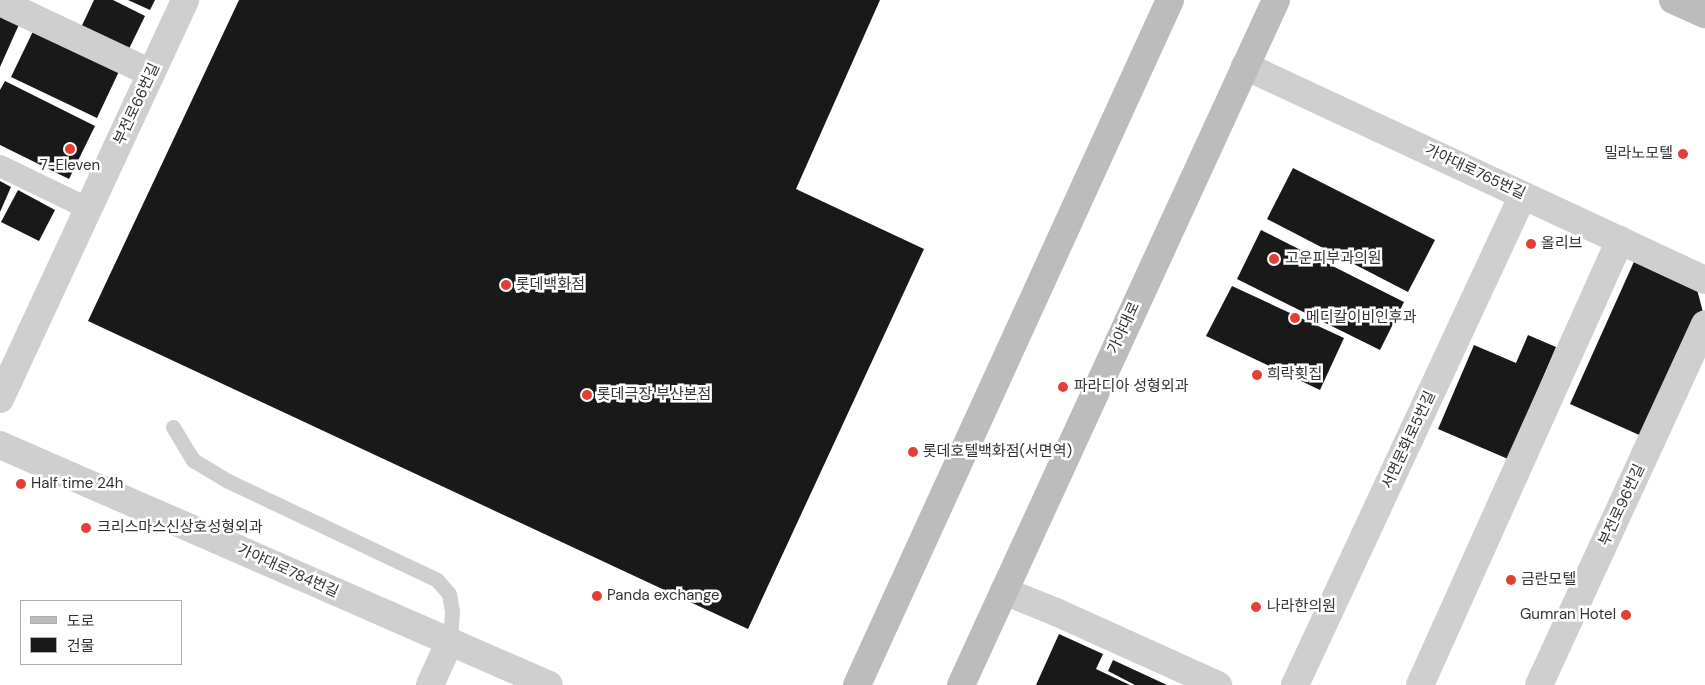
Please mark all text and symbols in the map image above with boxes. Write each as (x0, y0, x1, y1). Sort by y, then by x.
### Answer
street label: 부전로66번길 (110, 60, 164, 148)
street label: 가야대로765번길 (1422, 141, 1528, 203)
marker: 7-Eleven (64, 143, 76, 155)
place label: 밀라노모텔 (1604, 145, 1673, 163)
marker: 밀라노모텔 (1677, 148, 1689, 160)
place label: 7-Eleven (40, 157, 100, 175)
place label: 올리브 (1541, 235, 1582, 253)
marker: 올리브 (1525, 238, 1537, 250)
place label: 고운피부과의원 (1285, 250, 1382, 268)
marker: 고운피부과의원 (1267, 252, 1281, 266)
place label: 롯데백화점 (516, 276, 585, 294)
marker: 롯데백화점 (500, 279, 512, 291)
street label: 가야대로 (1104, 299, 1144, 357)
place label: 메디칼이비인후과 (1306, 309, 1416, 327)
marker: 메디칼이비인후과 (1288, 311, 1302, 325)
place label: 희락횟집 (1267, 366, 1322, 384)
marker: 희락횟집 (1251, 369, 1263, 381)
place label: 파라디아 성형외과 (1074, 378, 1188, 396)
marker: 파라디아 성형외과 (1056, 380, 1070, 394)
place label: 롯데극장 부산본점 (597, 386, 711, 404)
street label: 서면문화로5번길 (1378, 388, 1440, 492)
marker: 롯데극장 부산본점 (581, 389, 593, 401)
place label: 롯데호텔백화점(서면역) (923, 443, 1072, 461)
marker: 롯데호텔백화점(서면역) (907, 446, 919, 458)
street label: 부전로96번길 (1595, 461, 1649, 549)
place label: Half time 24h (31, 475, 123, 493)
marker: Half time 24h (15, 478, 27, 490)
place label: 크리스마스신상호성형외과 (97, 519, 263, 537)
marker: 크리스마스신상호성형외과 (79, 521, 93, 535)
street label: 가야대로784번길 (235, 541, 341, 601)
place label: 금란모텔 (1521, 571, 1576, 589)
marker: 금란모텔 (1505, 574, 1517, 586)
place label: Panda exchange (607, 587, 720, 605)
marker: Panda exchange (591, 590, 603, 602)
place label: 나라한의원 (1267, 598, 1336, 616)
legend (20, 600, 182, 665)
marker: 나라한의원 (1249, 600, 1263, 614)
place label: Gumran Hotel (1520, 606, 1616, 624)
marker: Gumran Hotel (1620, 609, 1632, 621)
text: 도로 (67, 611, 95, 631)
text: 건물 (67, 636, 95, 656)

